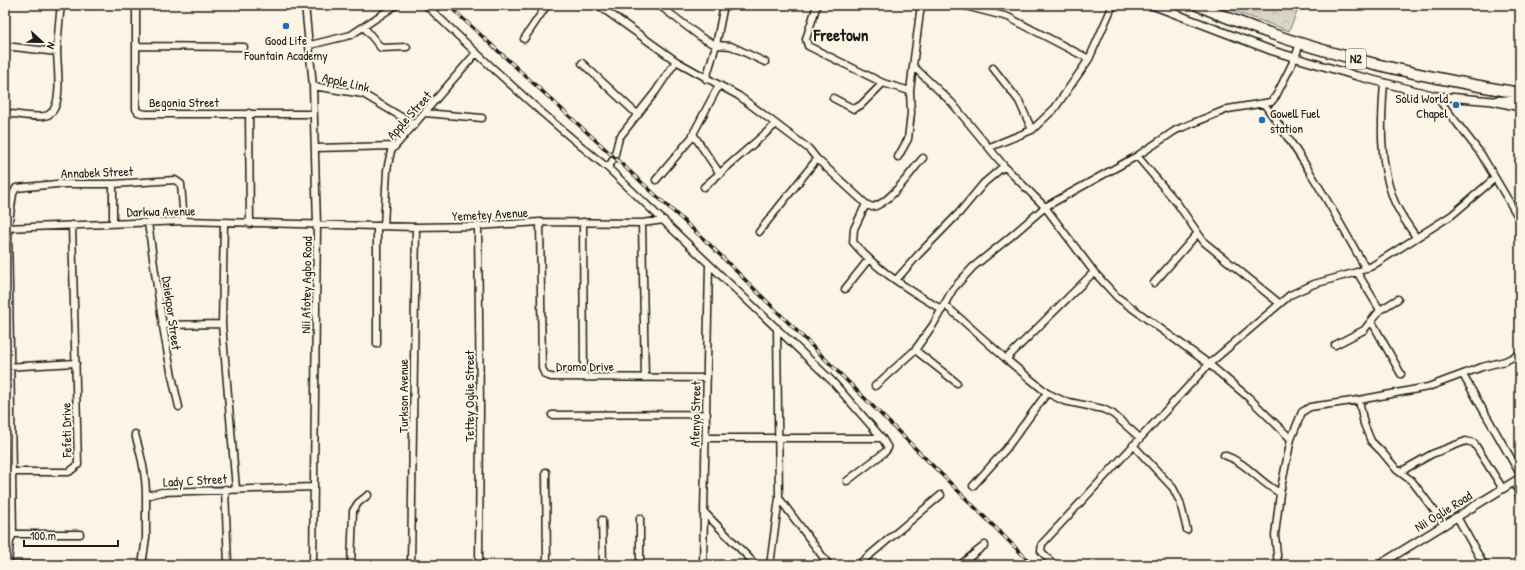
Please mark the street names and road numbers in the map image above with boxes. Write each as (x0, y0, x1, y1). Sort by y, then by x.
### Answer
road number: N2 (1346, 49, 1366, 69)
street label: Apple Link (321, 68, 372, 96)
street label: Apple Street (382, 87, 436, 143)
street label: Begonia Street (149, 93, 219, 111)
street label: Annabek Street (61, 162, 134, 182)
street label: Darkwa Avenue (126, 201, 196, 221)
street label: Yemetey Avenue (452, 203, 528, 225)
street label: Nii Afotey Agbo Road (296, 236, 316, 334)
street label: Dziekpor Street (158, 275, 186, 352)
street label: Tettey Oglie Street (460, 350, 478, 442)
street label: Dromo Drive (556, 357, 614, 375)
street label: Turkson Avenue (394, 359, 412, 433)
street label: Afenyo Street (685, 380, 705, 447)
street label: Fefeti Drive (57, 402, 75, 459)
street label: Lady C Street (163, 469, 228, 491)
street label: Nii Oglie Road (1411, 486, 1475, 536)

